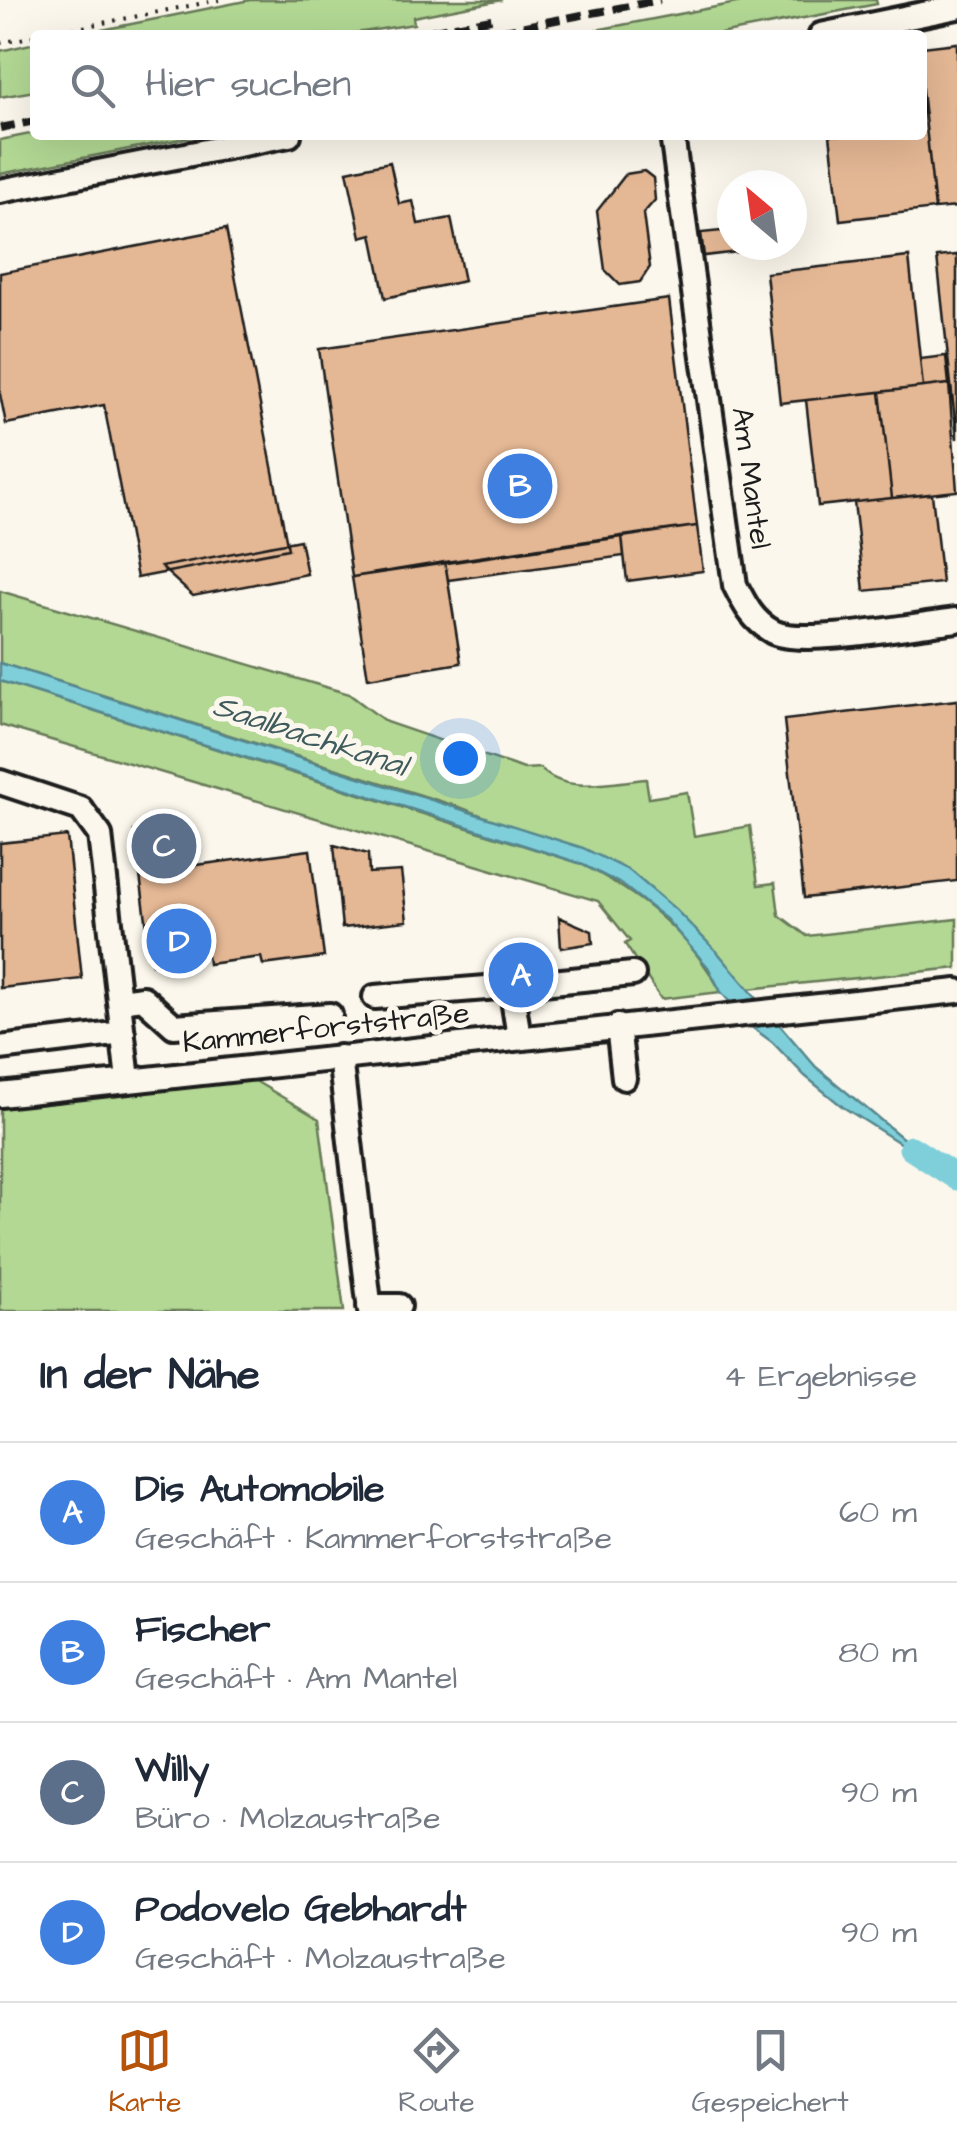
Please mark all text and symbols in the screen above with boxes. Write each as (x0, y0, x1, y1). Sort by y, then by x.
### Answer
search box (30, 30, 927, 140)
icon: search (65, 58, 120, 113)
text: Hier suchen (145, 59, 351, 111)
north arrow (717, 170, 807, 260)
street label: Am Mantel (720, 404, 782, 552)
pin: B (488, 448, 552, 524)
water label: Saalbachkanal (207, 683, 417, 790)
your location (435, 733, 486, 784)
pin: C (132, 808, 196, 884)
pin: D (146, 904, 212, 978)
pin: A (488, 938, 554, 1012)
street label: Kammerforststraße (181, 992, 471, 1064)
text: In der Nähe (40, 1347, 260, 1405)
text: 4 Ergebnisse (724, 1354, 917, 1399)
text: Dis Automobile (135, 1464, 385, 1516)
text: A (62, 1490, 83, 1535)
text: 60 m (839, 1490, 917, 1535)
text: Geschäft · Kammerforststraße (135, 1516, 612, 1561)
text: Fischer (135, 1604, 271, 1656)
text: B (61, 1630, 84, 1675)
text: 80 m (838, 1630, 917, 1675)
text: Geschäft · Am Mantel (135, 1656, 457, 1701)
text: Willy (135, 1744, 209, 1796)
text: C (61, 1770, 84, 1815)
text: 90 m (841, 1770, 917, 1815)
text: Büro · Molzaustraße (135, 1796, 441, 1841)
text: Podovelo Gebhardt (135, 1884, 466, 1936)
text: D (62, 1910, 83, 1955)
text: 90 m (841, 1910, 917, 1955)
text: Geschäft · Molzaustraße (135, 1936, 506, 1981)
tab: Karte (108, 2023, 182, 2122)
tab: Route (398, 2023, 475, 2122)
tab: Gespeichert (692, 2023, 849, 2122)

